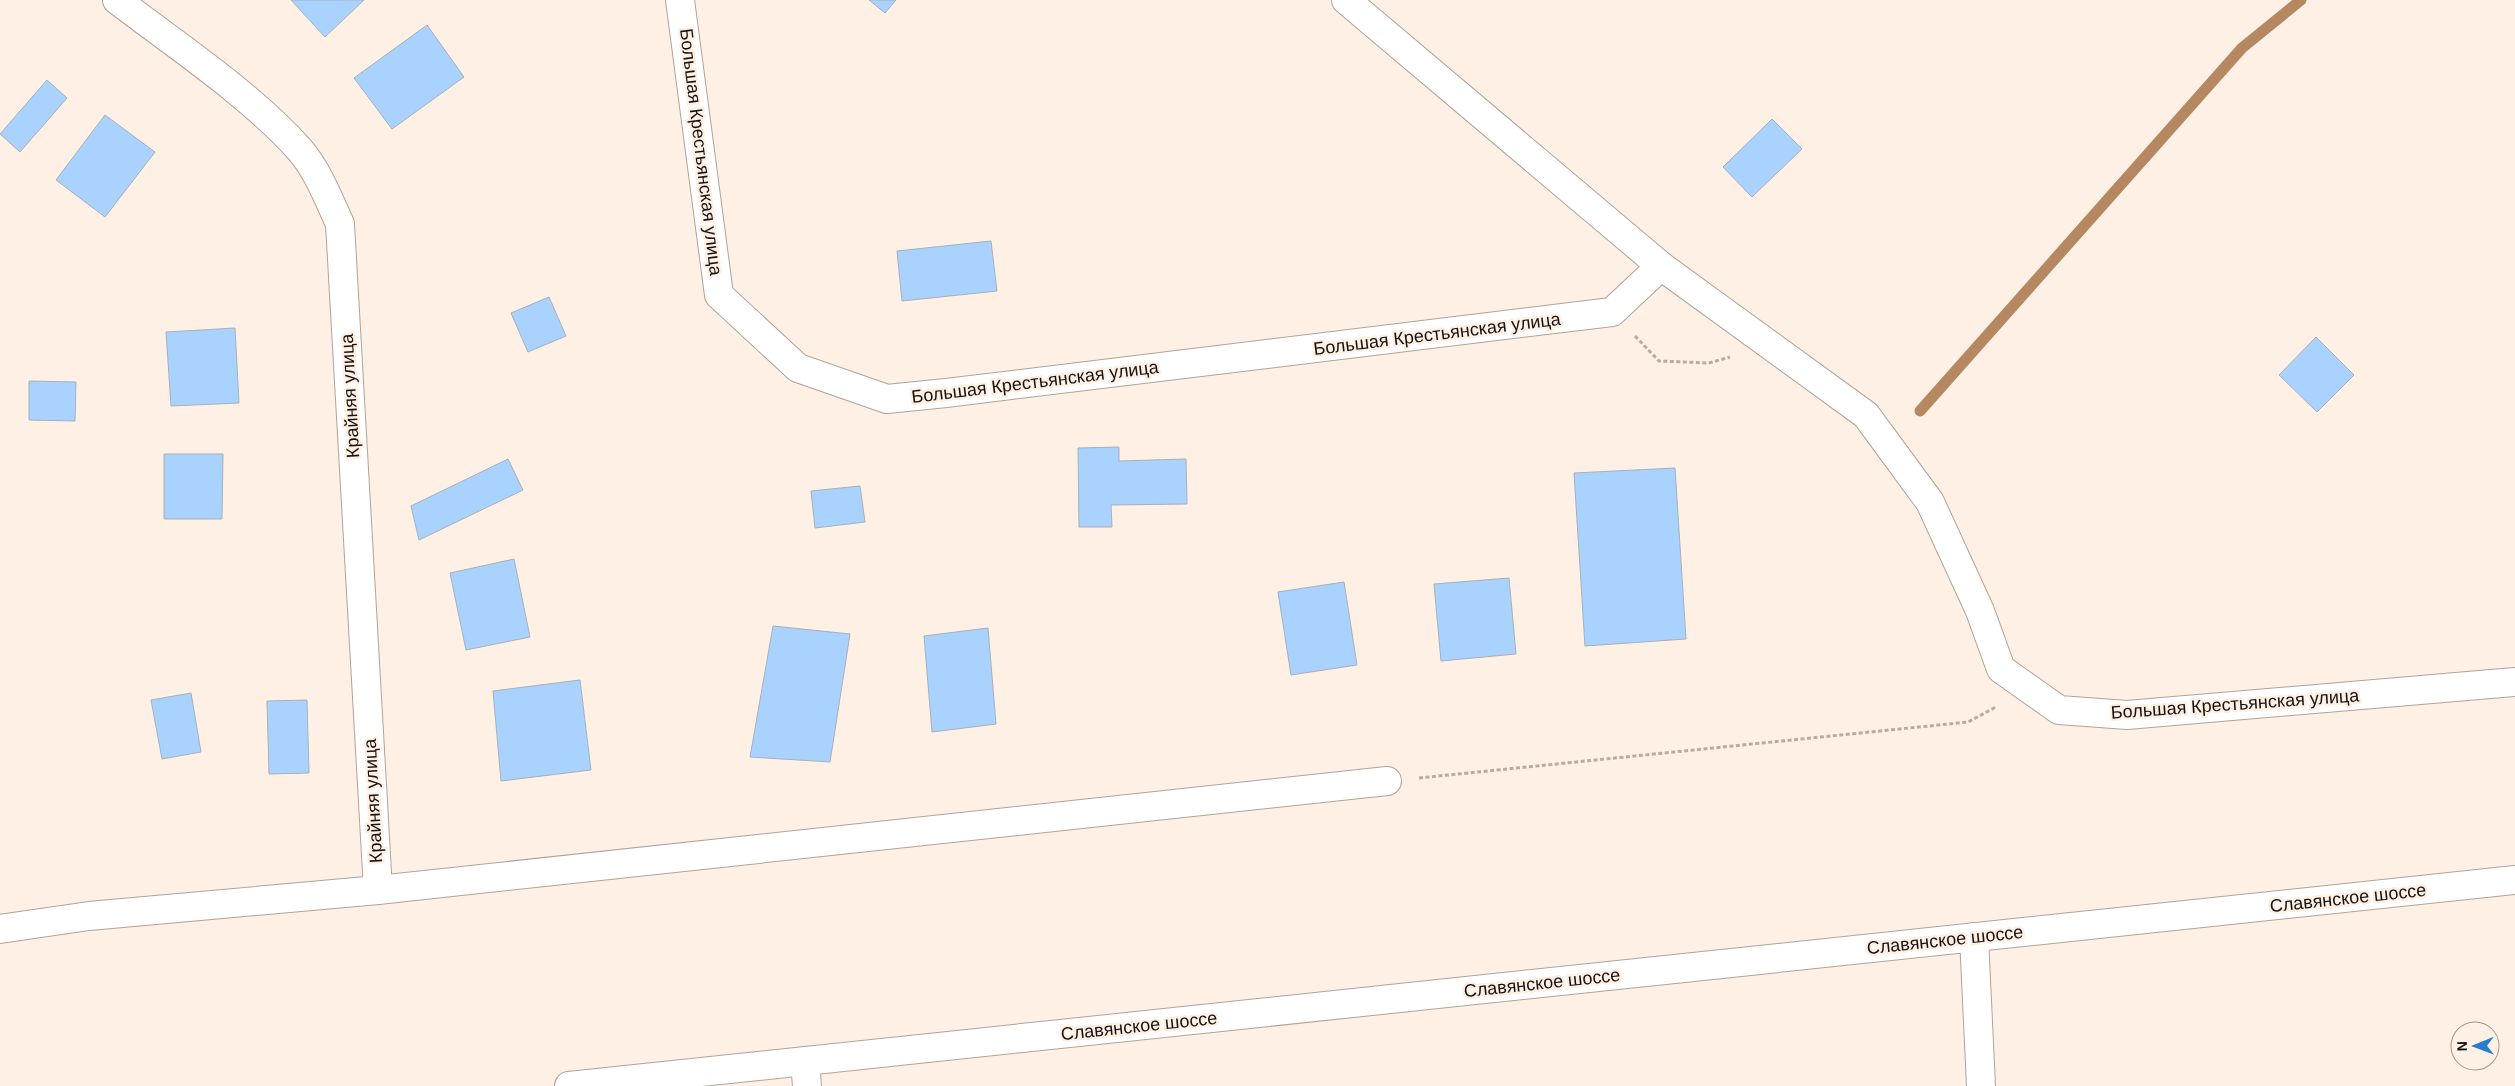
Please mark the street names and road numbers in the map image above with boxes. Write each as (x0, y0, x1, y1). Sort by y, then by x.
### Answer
street label: Большая Крестьянская улица (676, 27, 726, 278)
street label: Большая Крестьянская улица (1312, 309, 1563, 359)
street label: Крайняя улица (337, 332, 363, 459)
street label: Большая Крестьянская улица (910, 357, 1161, 407)
street label: Большая Крестьянская улица (2110, 685, 2361, 723)
street label: Крайняя улица (360, 737, 386, 864)
street label: Славянское шоссе (2269, 880, 2427, 916)
street label: Славянское шоссе (1866, 922, 2024, 958)
street label: Славянское шоссе (1463, 965, 1621, 1001)
street label: Славянское шоссе (1060, 1008, 1218, 1044)

